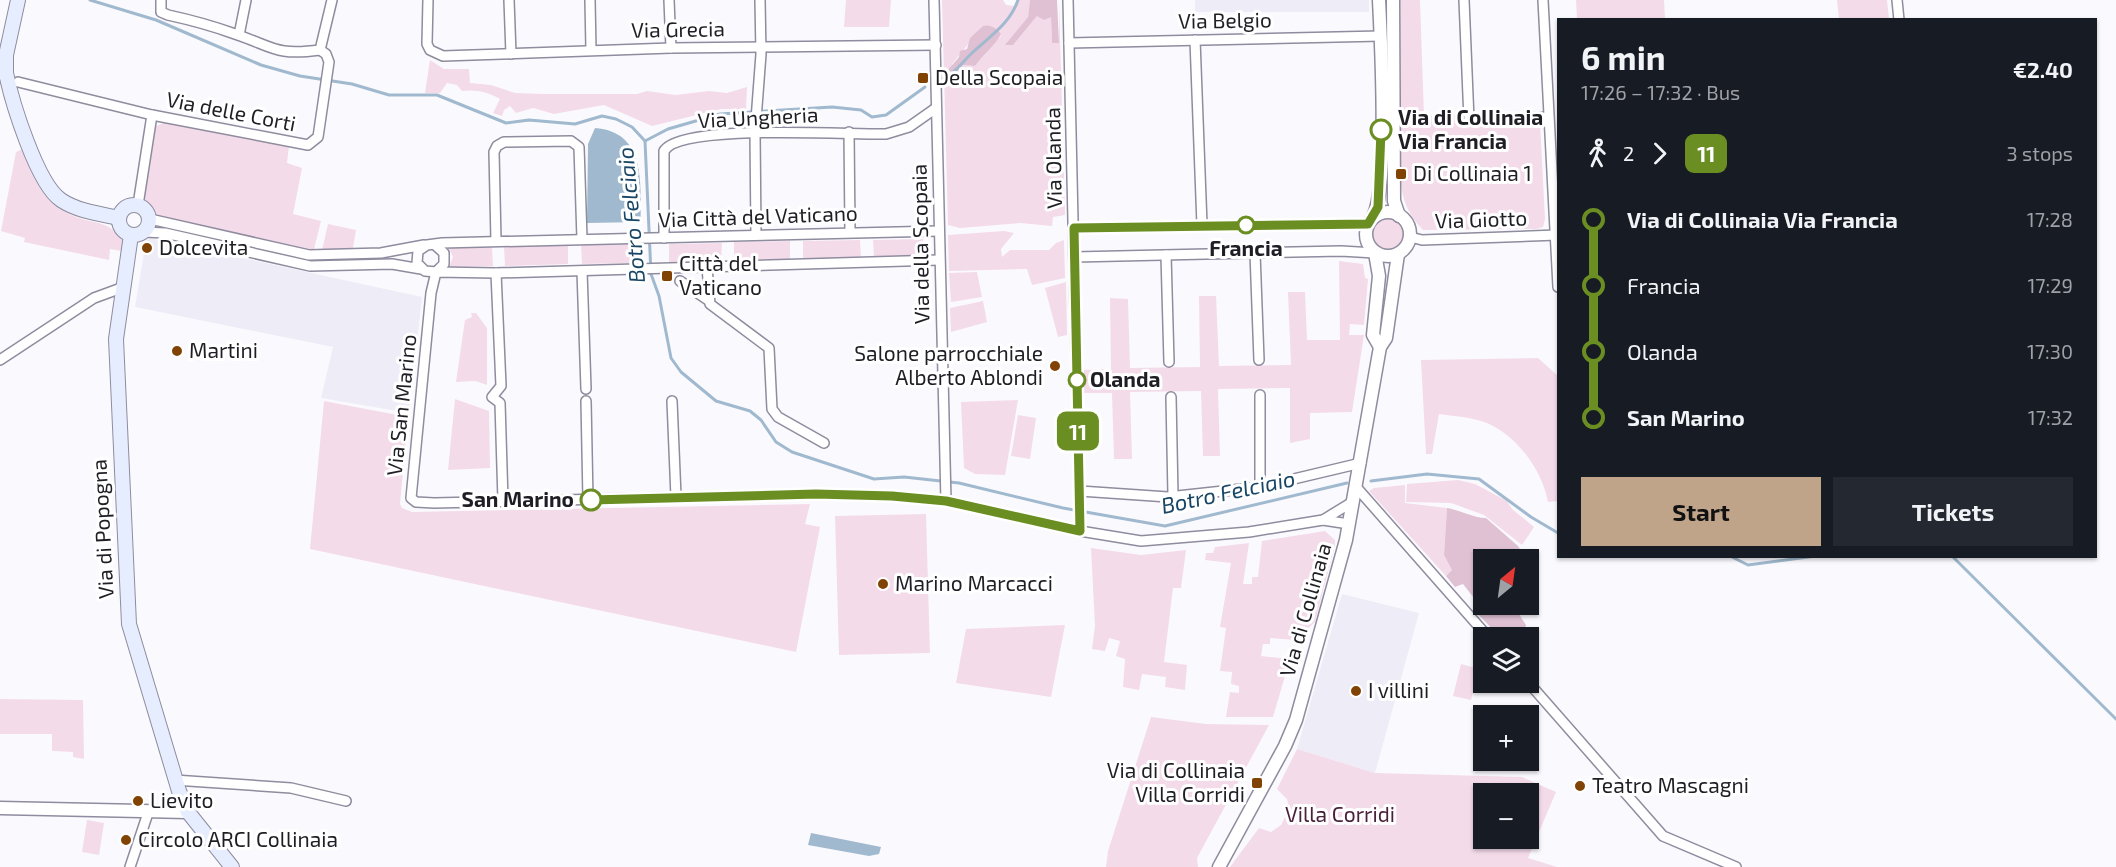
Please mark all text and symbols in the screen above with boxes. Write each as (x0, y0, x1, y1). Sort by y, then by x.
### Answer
street label: Via Belgio (1178, 6, 1272, 33)
street label: Via Grecia (631, 15, 725, 42)
text: 6 min (1581, 37, 1666, 77)
text: €2.40 (2013, 56, 2073, 82)
place label: Della Scopaia (935, 64, 1063, 89)
marker: Della Scopaia (916, 71, 930, 85)
text: 17:26 – 17:32 · Bus (1581, 80, 1740, 104)
street label: Via delle Corti (164, 86, 298, 135)
street label: Via Ungheria (697, 101, 819, 132)
place label: Via di Collinaia Via Francia (1398, 104, 1543, 153)
street label: Via Olanda (1039, 107, 1066, 209)
marker: Via di Collinaia Via Francia (1370, 119, 1392, 141)
icon: walk (1581, 137, 1614, 170)
icon: forward (1643, 137, 1676, 170)
text: 2 (1623, 141, 1634, 165)
text: 11 (1697, 141, 1715, 166)
text: 3 stops (2007, 141, 2073, 165)
water label: Botro Felciaio (611, 146, 649, 284)
place label: Di Collinaia 1 (1413, 160, 1532, 185)
street label: Via della Scopaia (906, 164, 933, 324)
marker: Di Collinaia 1 (1394, 167, 1408, 181)
street label: Via Città del Vaticano (658, 200, 858, 231)
street label: Via Giotto (1434, 204, 1528, 233)
text: Via di Collinaia Via Francia (1627, 206, 1898, 232)
text: 17:28 (2027, 207, 2073, 231)
marker: Francia (1237, 216, 1255, 234)
place label: Dolcevita (159, 234, 248, 259)
place label: Francia (1209, 235, 1283, 260)
marker: Dolcevita (140, 241, 154, 255)
place label: Città del Vaticano (679, 250, 762, 299)
marker: Città del Vaticano (660, 269, 674, 283)
text: Francia (1627, 272, 1700, 298)
text: 17:29 (2027, 273, 2073, 297)
street label: Via San Marino (381, 333, 420, 477)
place label: Martini (189, 337, 258, 362)
text: Olanda (1627, 338, 1698, 364)
text: 17:30 (2027, 339, 2073, 363)
place label: Salone parrocchiale Alberto Ablondi (854, 340, 1043, 389)
marker: Martini (170, 344, 184, 358)
marker: Salone parrocchiale Alberto Ablondi (1048, 359, 1062, 373)
place label: Olanda (1090, 366, 1160, 391)
marker: Olanda (1068, 371, 1086, 389)
text: San Marino (1627, 404, 1745, 430)
text: 17:32 (2028, 405, 2073, 429)
line badge: 11 (1051, 412, 1105, 450)
text: 11 (1069, 419, 1087, 444)
street label: Via di Popogna (85, 459, 118, 600)
water label: Botro Felciaio (1158, 464, 1297, 518)
button: Start (1581, 477, 1821, 546)
button: Tickets (1833, 477, 2073, 546)
place label: San Marino (462, 486, 574, 511)
marker: San Marino (580, 489, 602, 511)
street label: Via di Collinaia (1273, 540, 1336, 679)
north arrow (1473, 549, 1539, 615)
map controls (1473, 549, 1539, 849)
place label: Marino Marcacci (895, 570, 1053, 595)
marker: Marino Marcacci (876, 577, 890, 591)
button: layers (1473, 627, 1539, 693)
place label: I villini (1368, 677, 1429, 702)
marker: I villini (1349, 684, 1363, 698)
button: + (1473, 705, 1539, 771)
place label: Via di Collinaia Villa Corridi (1107, 757, 1245, 806)
place label: Teatro Mascagni (1592, 772, 1749, 797)
marker: Via di Collinaia Villa Corridi (1250, 776, 1264, 790)
marker: Teatro Mascagni (1573, 779, 1587, 793)
button: − (1473, 783, 1539, 849)
place label: Lievito (150, 787, 213, 812)
marker: Lievito (131, 794, 145, 808)
park label: Villa Corridi (1285, 801, 1395, 826)
place label: Circolo ARCI Collinaia (138, 826, 338, 851)
marker: Circolo ARCI Collinaia (119, 833, 133, 847)

